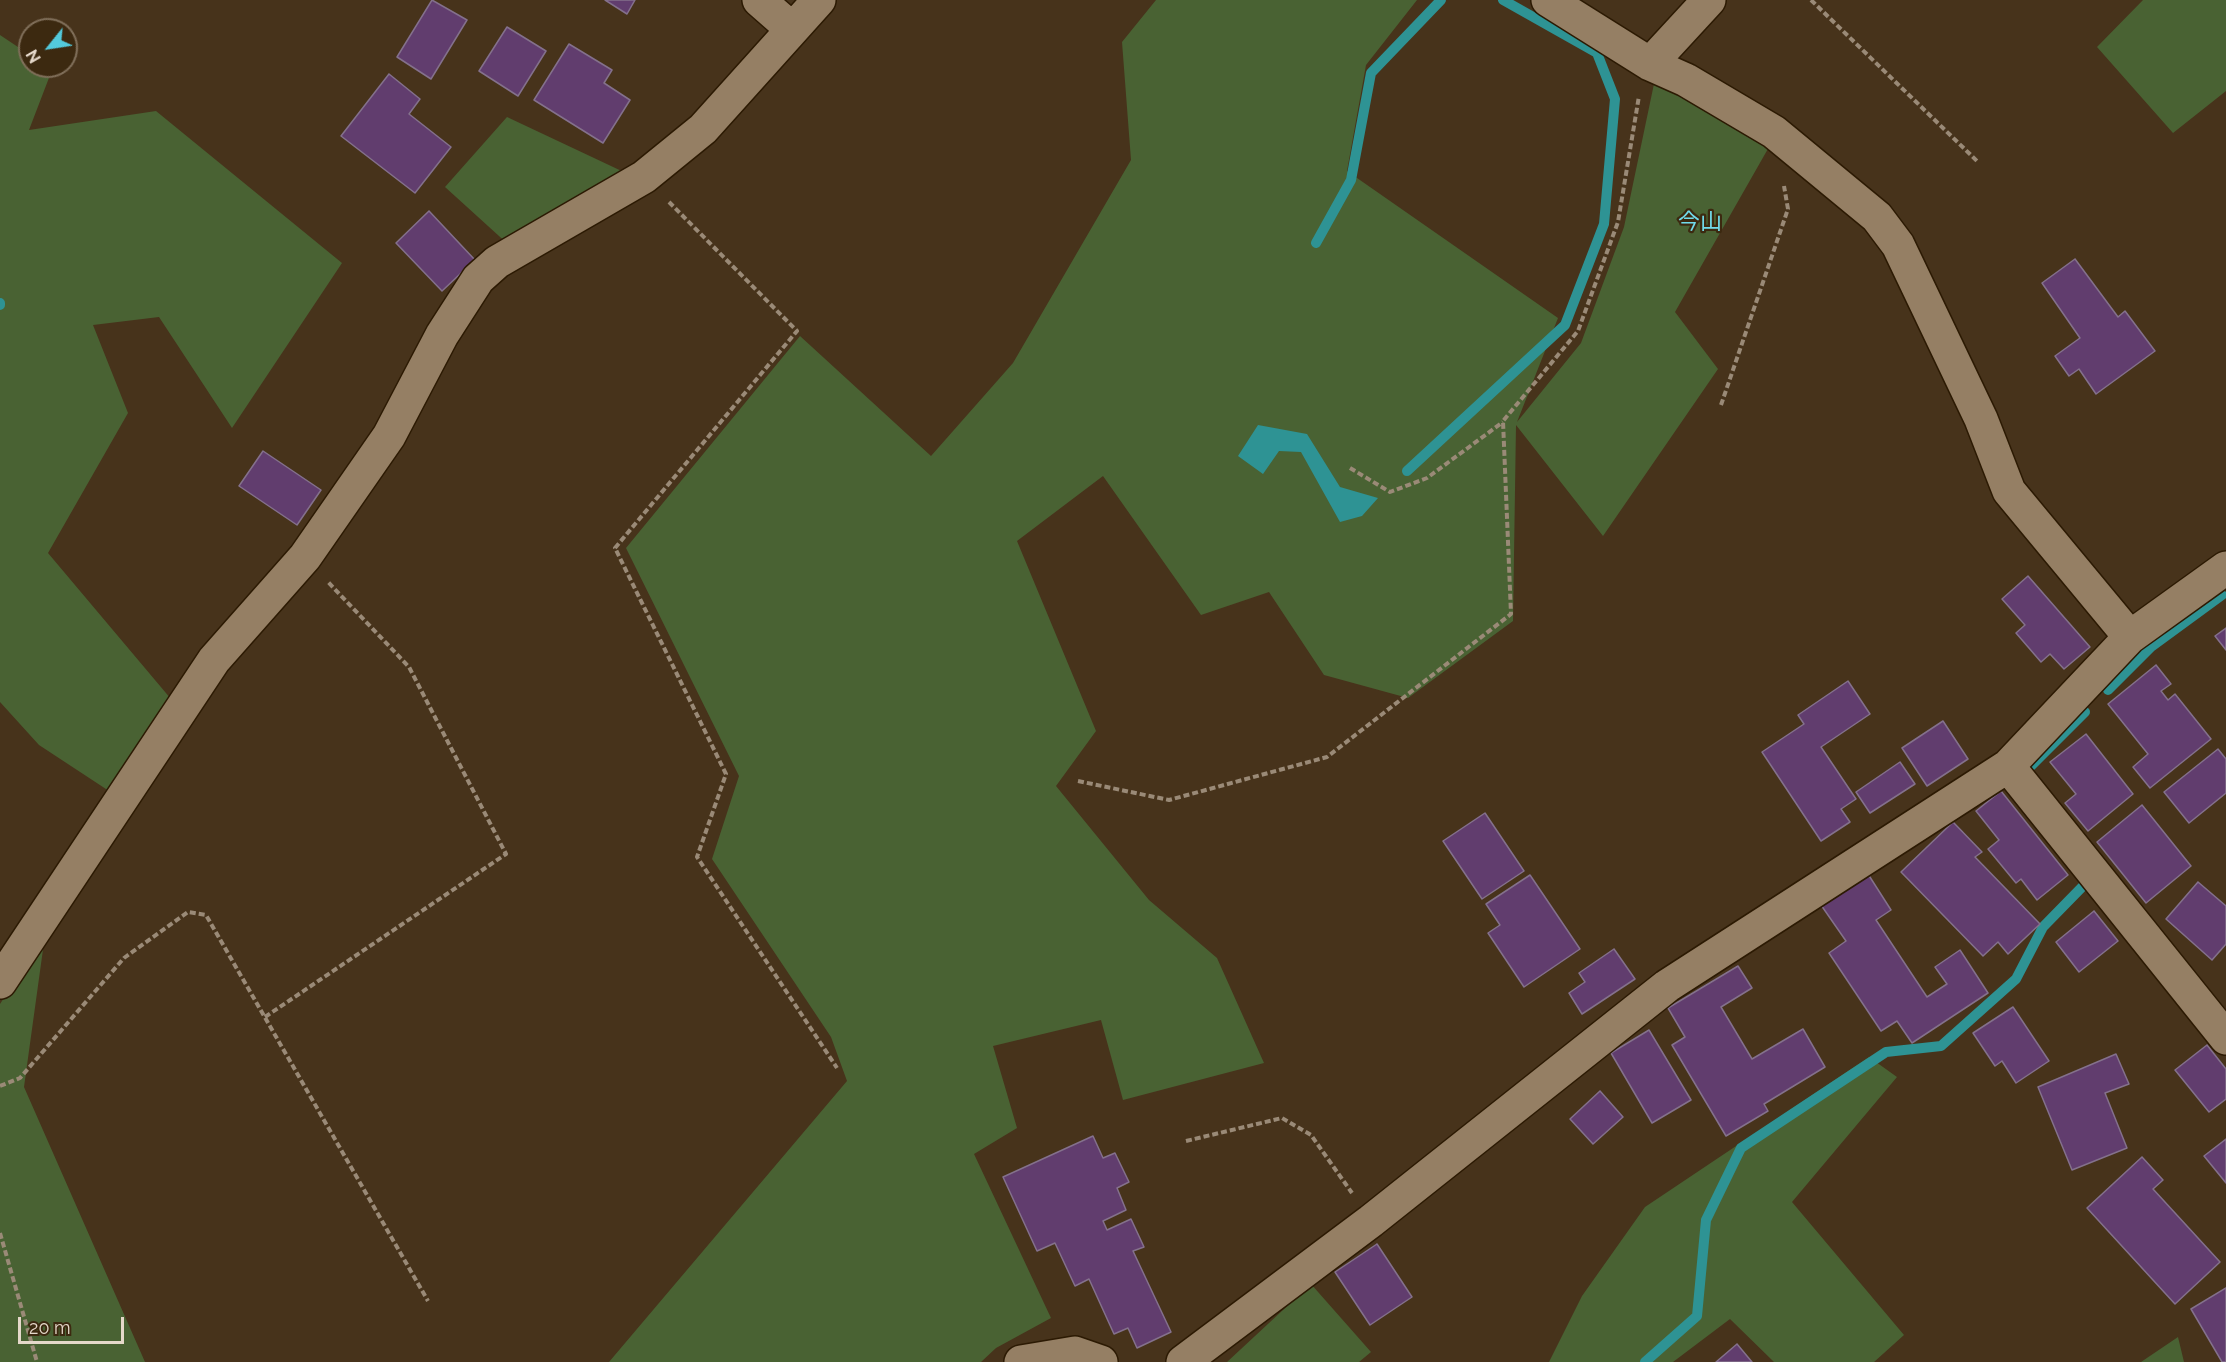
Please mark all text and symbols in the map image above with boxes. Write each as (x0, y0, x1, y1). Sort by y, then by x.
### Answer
north arrow (18, 18, 78, 78)
text: N (22, 46, 45, 66)
district label: 今山 (1678, 209, 1722, 235)
scale bar (21, 1305, 128, 1343)
text: 20 m (29, 1317, 71, 1338)

